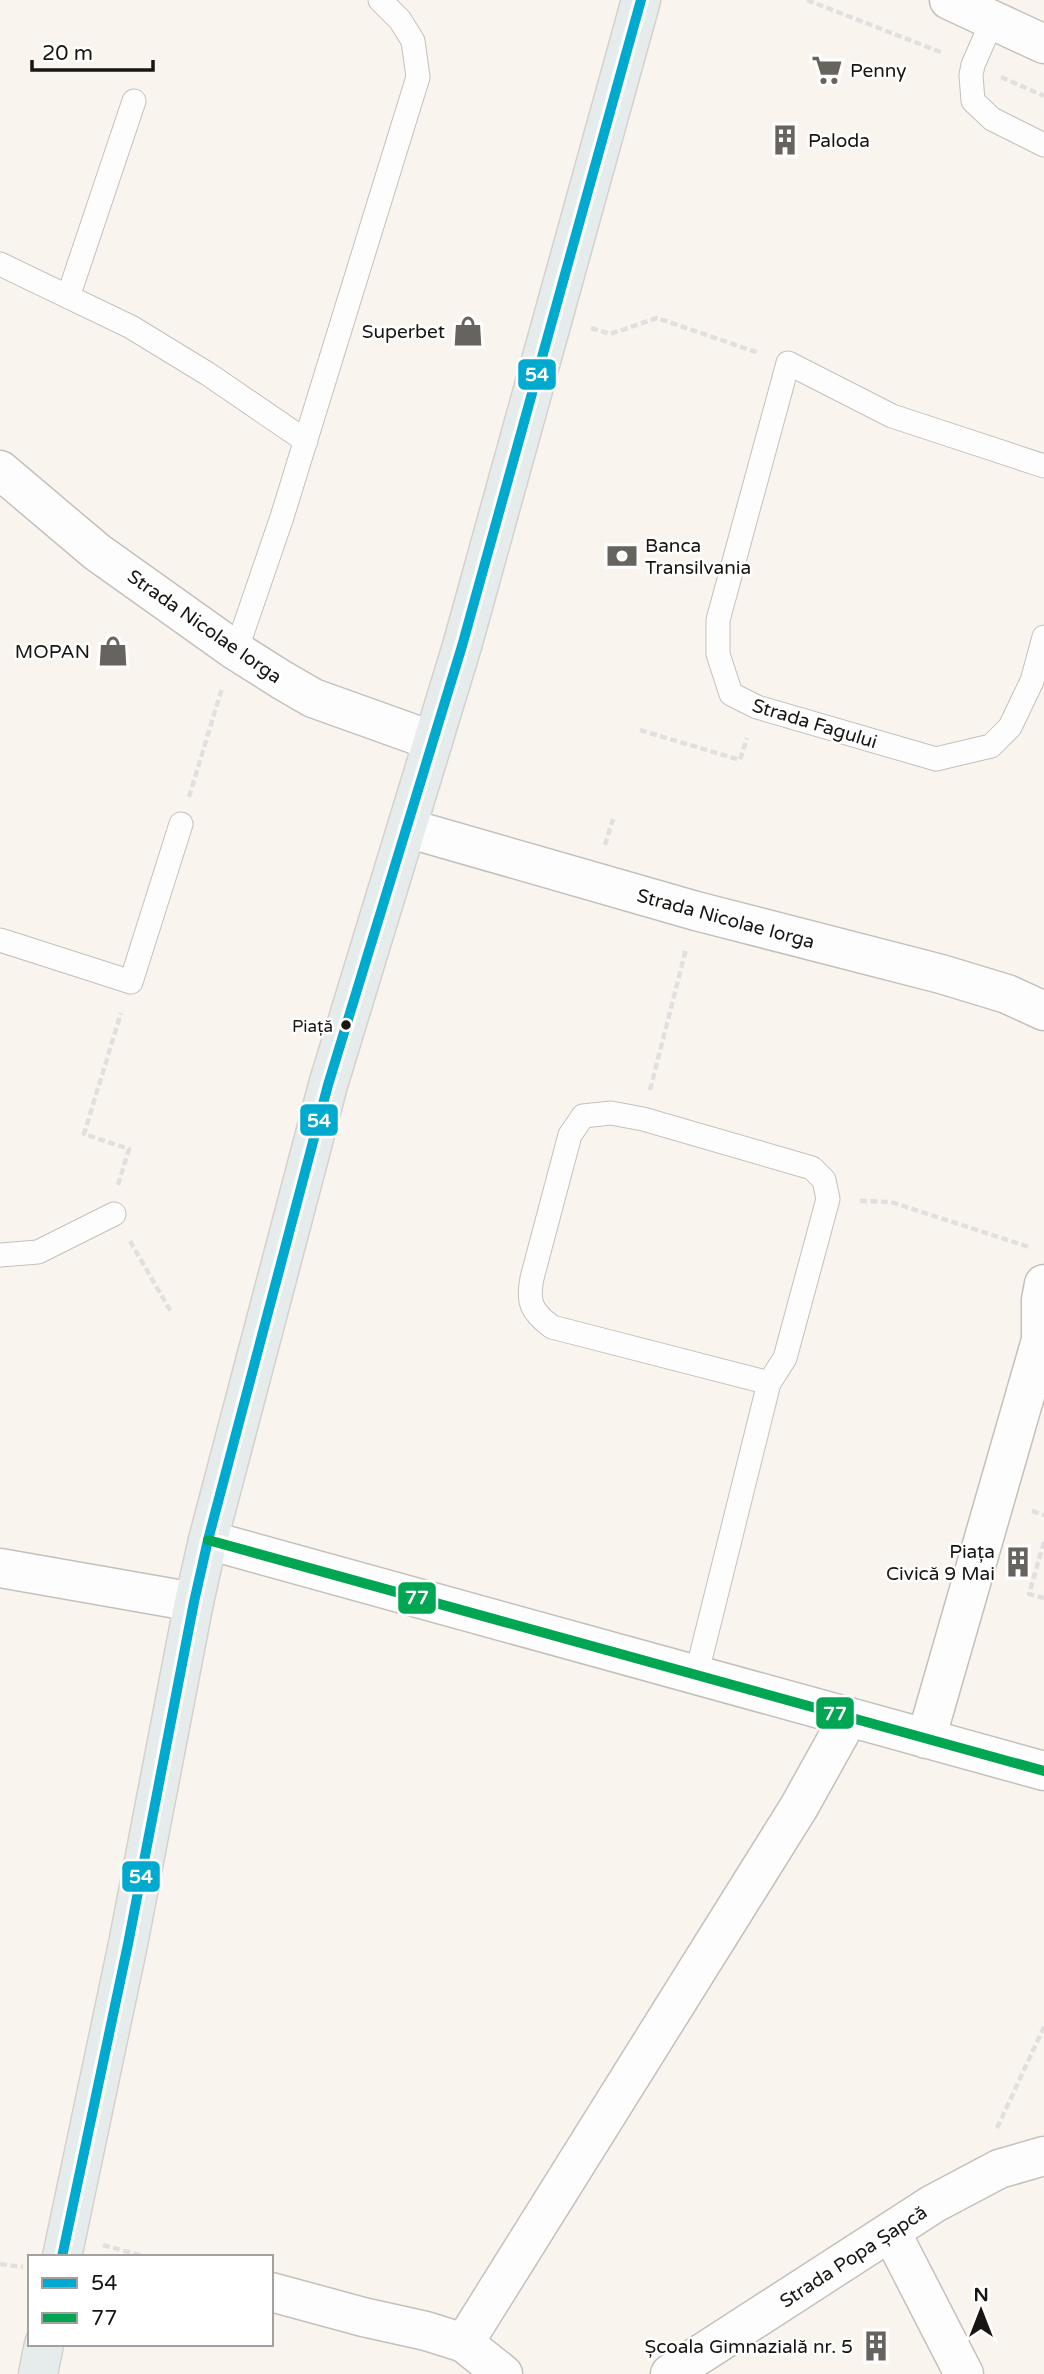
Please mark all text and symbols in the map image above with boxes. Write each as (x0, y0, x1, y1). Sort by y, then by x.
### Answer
scale bar (32, 28, 152, 72)
text: 20 m (42, 41, 93, 66)
supermarket icon: Penny (810, 53, 844, 87)
place label: Penny (850, 60, 906, 82)
building icon: Paloda (768, 123, 802, 157)
place label: Paloda (808, 130, 870, 152)
shop icon: Superbet (451, 314, 485, 348)
place label: Superbet (362, 321, 445, 343)
line badge: 54 (517, 358, 557, 391)
text: 54 (525, 364, 549, 386)
place label: Banca Transilvania (645, 535, 751, 579)
bank icon: Banca Transilvania (605, 539, 639, 573)
street label: Strada Nicolae Iorga (123, 565, 286, 688)
shop icon: MOPAN (96, 634, 130, 668)
place label: MOPAN (15, 641, 90, 663)
street label: Strada Fagului (750, 695, 880, 753)
street label: Strada Nicolae Iorga (635, 885, 817, 953)
place label: Piață (292, 1016, 333, 1037)
marker: Piață (339, 1018, 353, 1032)
line badge: 54 (299, 1103, 339, 1137)
text: 54 (307, 1110, 331, 1132)
place label: Piața Civică 9 Mai (886, 1541, 995, 1585)
building icon: Piața Civică 9 Mai (1001, 1545, 1035, 1579)
line badge: 77 (397, 1581, 437, 1615)
text: 77 (405, 1587, 429, 1609)
line badge: 77 (815, 1696, 855, 1730)
text: 77 (823, 1703, 847, 1725)
line badge: 54 (121, 1860, 161, 1893)
text: 54 (129, 1866, 153, 1888)
street label: Strada Popa Șapcă (776, 2201, 931, 2313)
legend (28, 2255, 273, 2346)
text: 54 (91, 2271, 117, 2296)
north arrow (946, 2276, 1016, 2346)
text: N (973, 2284, 989, 2306)
text: 77 (91, 2306, 117, 2331)
building icon: Școala Gimnazială nr. 5 (859, 2329, 893, 2363)
place label: Școala Gimnazială nr. 5 (645, 2336, 853, 2358)

